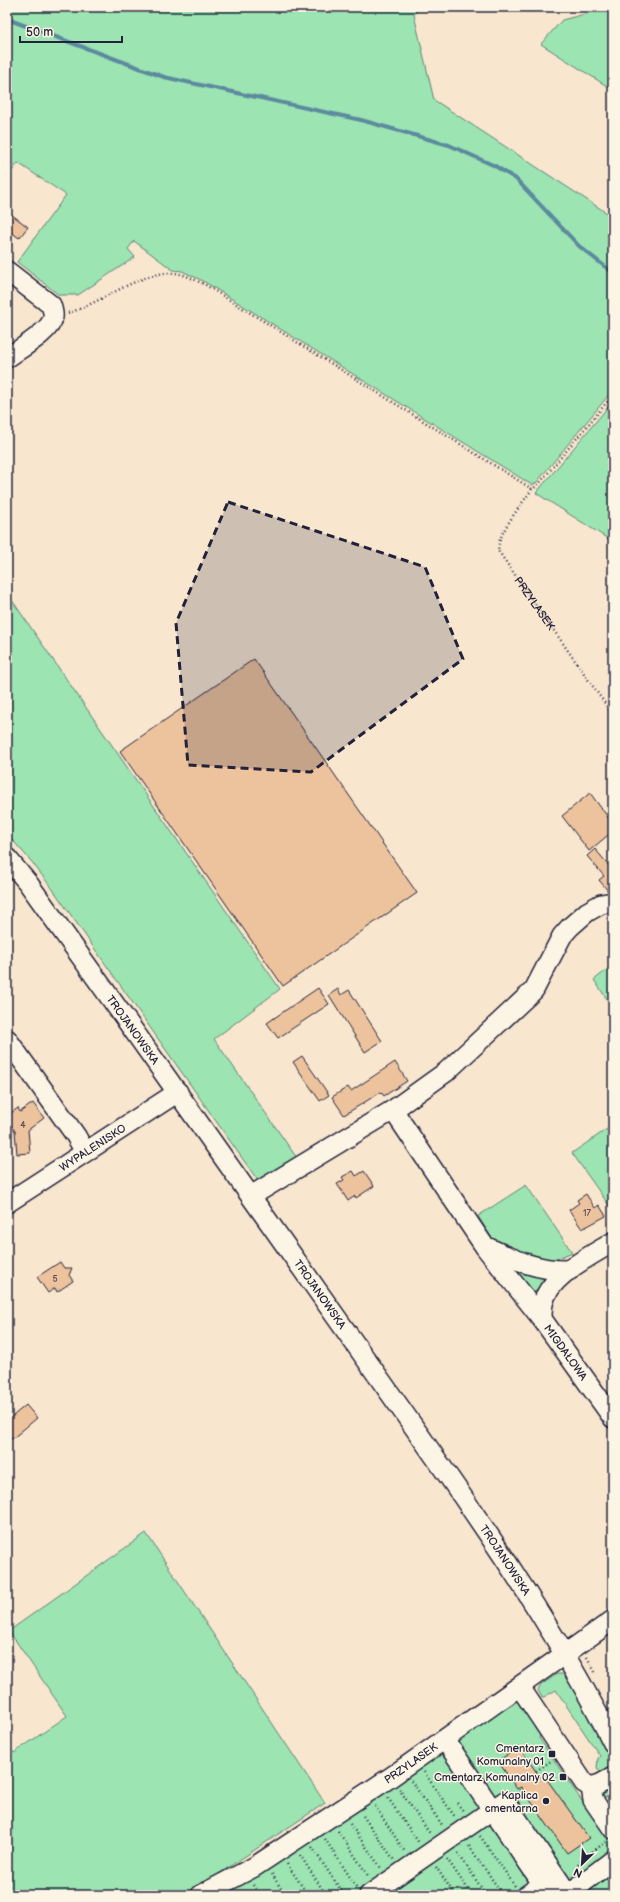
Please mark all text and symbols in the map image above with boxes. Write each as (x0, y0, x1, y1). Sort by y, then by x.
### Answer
scale bar (20, 18, 122, 44)
text: 50 m (26, 25, 53, 40)
street label: PRZYLASEK (512, 574, 558, 633)
street label: TROJANOWSKA (104, 993, 162, 1067)
house number: 4 (20, 1120, 26, 1131)
street label: WYPALENISKO (57, 1121, 128, 1174)
house number: 17 (583, 1208, 592, 1219)
street label: TROJANOWSKA (291, 1257, 349, 1332)
house number: 5 (52, 1274, 58, 1285)
street label: MIGDAŁOWA (541, 1322, 590, 1383)
street label: TROJANOWSKA (477, 1522, 533, 1598)
street label: PRZYLASEK (382, 1739, 441, 1786)
place label: Cmentarz Komunalny 01 (477, 1742, 545, 1768)
marker: Cmentarz Komunalny 01 (547, 1749, 557, 1759)
place label: Cmentarz Komunalny 02 (434, 1771, 556, 1784)
marker: Cmentarz Komunalny 02 (558, 1772, 568, 1782)
place label: Kaplica cmentarna (485, 1789, 538, 1815)
marker: Kaplica cmentarna (541, 1796, 551, 1806)
north arrow (562, 1844, 602, 1884)
text: N (571, 1865, 584, 1880)

